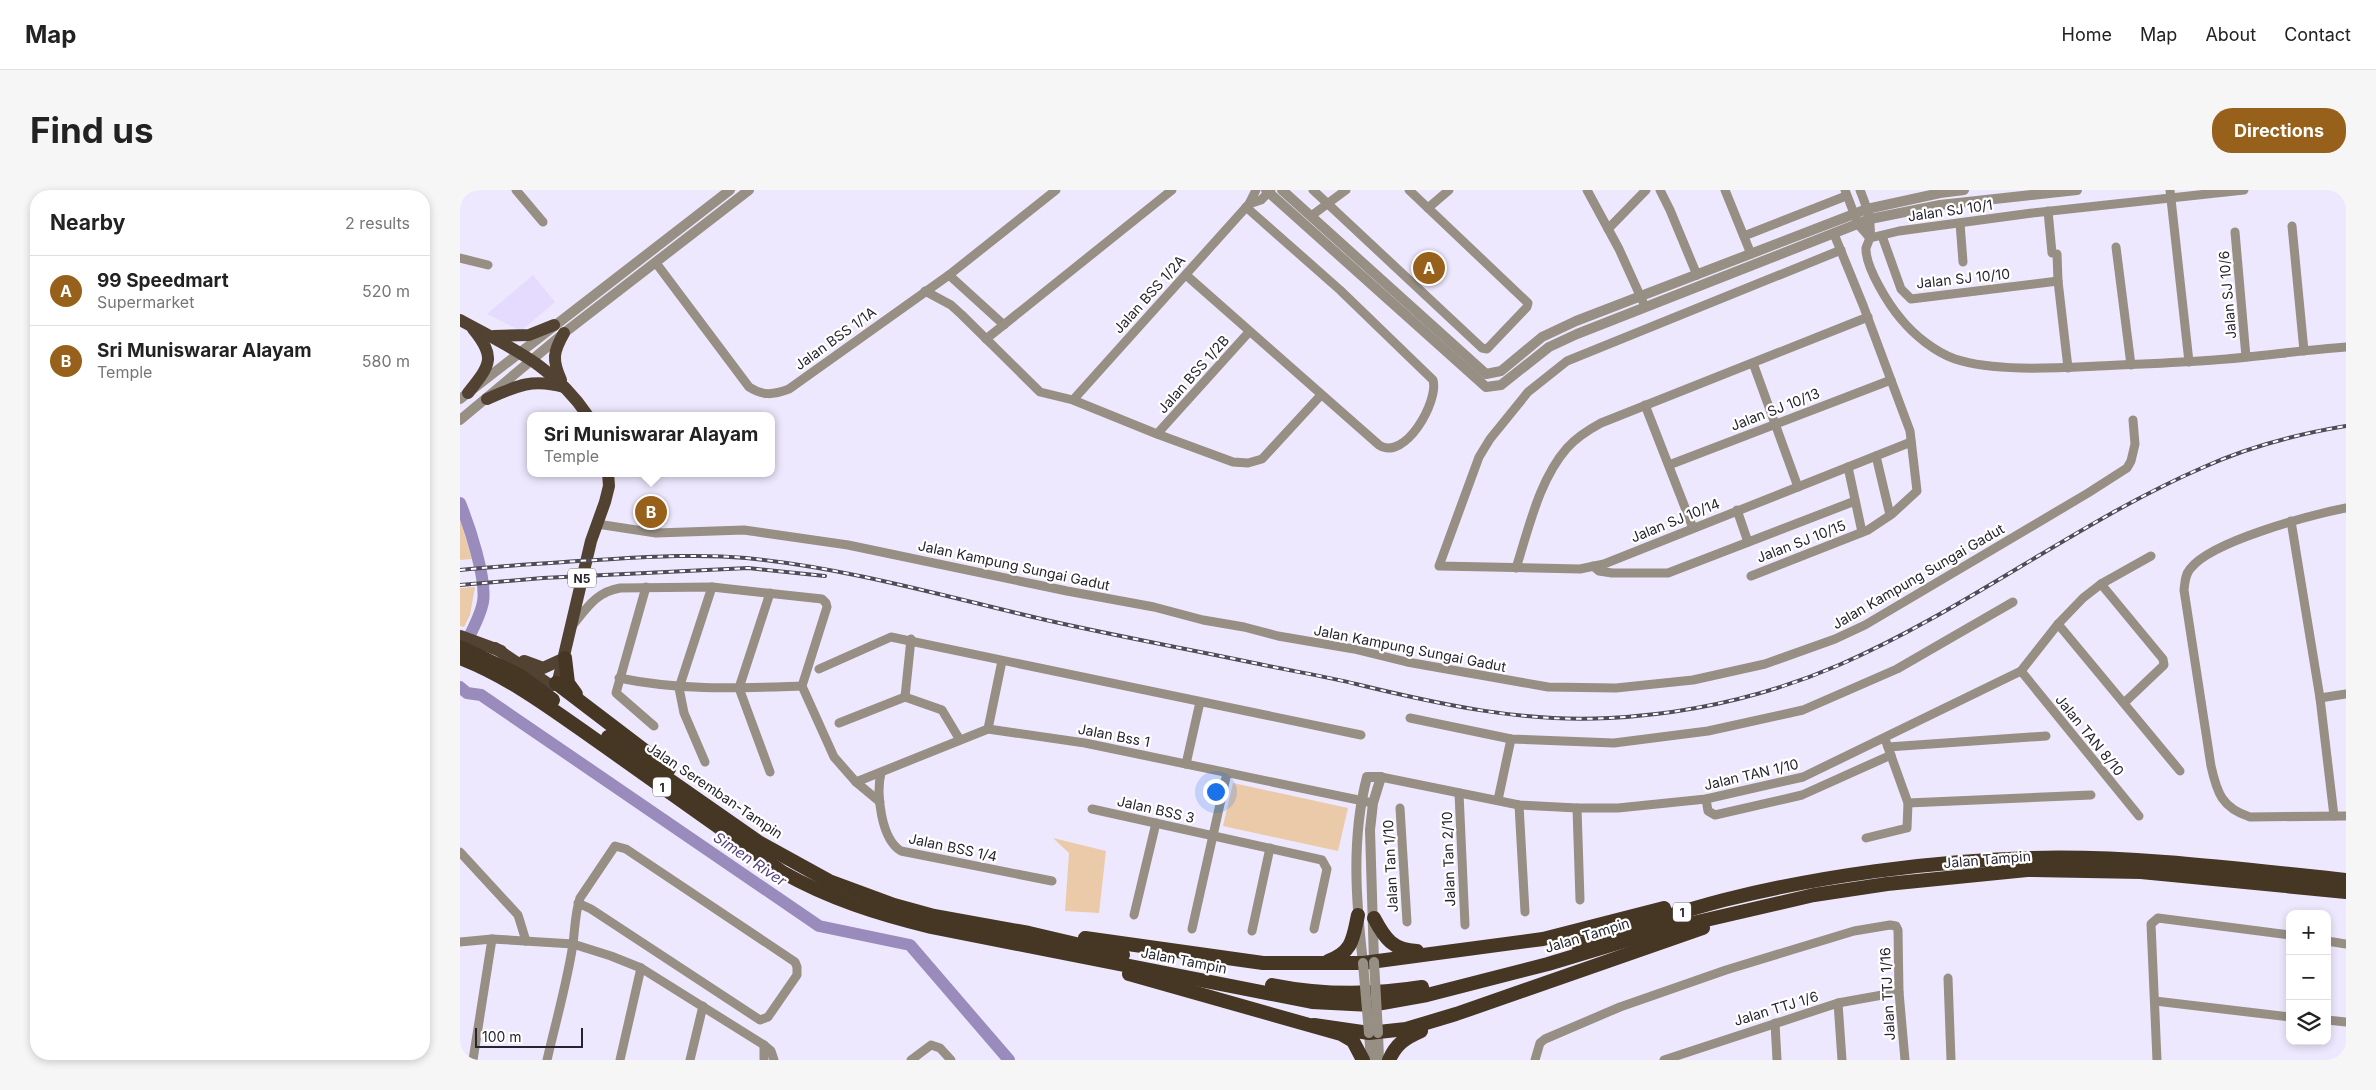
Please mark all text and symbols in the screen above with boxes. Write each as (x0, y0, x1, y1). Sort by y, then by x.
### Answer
text: Map (25, 20, 76, 49)
text: Home (2062, 24, 2112, 45)
text: Map (2140, 24, 2177, 45)
text: About (2205, 24, 2256, 45)
text: Contact (2284, 24, 2351, 45)
button: Directions (2212, 108, 2346, 153)
text: Find us (30, 109, 154, 151)
street label: Jalan SJ 10/1 (1906, 196, 1994, 224)
text: Nearby (50, 210, 125, 235)
text: 2 results (345, 213, 410, 233)
pin: A (1413, 249, 1445, 287)
street label: Jalan SJ 10/6 (2215, 250, 2239, 340)
street label: Jalan BSS 1/2A (1109, 251, 1189, 337)
street label: Jalan SJ 10/10 (1915, 265, 2011, 291)
text: 99 Speedmart (97, 269, 229, 292)
text: A (60, 281, 72, 301)
text: 520 m (362, 281, 410, 301)
text: Supermarket (97, 292, 194, 312)
street label: Jalan BSS 1/1A (791, 303, 879, 373)
street label: Jalan BSS 1/2B (1154, 332, 1232, 416)
text: Sri Muniswarar Alayam (97, 339, 312, 362)
text: B (61, 351, 71, 371)
text: 580 m (362, 351, 410, 371)
text: Temple (97, 362, 152, 382)
street label: Jalan SJ 10/13 (1728, 384, 1822, 434)
popup (527, 412, 775, 477)
text: Sri Muniswarar Alayam (544, 423, 758, 446)
text: Temple (544, 446, 599, 466)
pin: B (635, 493, 667, 531)
street label: Jalan SJ 10/14 (1628, 494, 1722, 546)
street label: Jalan SJ 10/15 (1754, 516, 1848, 566)
street label: Jalan Kampung Sungai Gadut (1829, 520, 2007, 632)
street label: Jalan Kampung Sungai Gadut (917, 536, 1112, 594)
road number: N5 (568, 568, 596, 588)
street label: Jalan Kampung Sungai Gadut (1312, 621, 1508, 675)
street label: Jalan TAN 8/10 (2052, 691, 2128, 779)
street label: Jalan Bss 1 (1077, 720, 1151, 750)
street label: Jalan Seremban-Tampin (644, 738, 786, 842)
street label: Jalan TAN 1/10 (1702, 755, 1800, 793)
road number: 1 (653, 778, 671, 796)
your location (1203, 779, 1229, 805)
street label: Jalan BSS 3 (1116, 792, 1196, 826)
street label: Jalan Tan 2/10 (1438, 811, 1458, 907)
street label: Jalan Tan 1/10 (1379, 819, 1401, 913)
water label: Simen River (710, 828, 790, 891)
street label: Jalan BSS 1/4 (907, 829, 999, 865)
street label: Jalan Tampin (1943, 847, 2031, 871)
road number: 1 (1673, 902, 1691, 922)
map controls (2286, 910, 2331, 1045)
button: + (2286, 910, 2331, 955)
street label: Jalan Tampin (1543, 914, 1631, 956)
street label: Jalan Tampin (1139, 943, 1229, 977)
street label: Jalan TTJ 1/16 (1876, 947, 1898, 1041)
button: − (2286, 955, 2331, 1000)
street label: Jalan TTJ 1/6 (1732, 987, 1820, 1029)
button: layers (2286, 1000, 2331, 1045)
scale bar (475, 1025, 582, 1048)
text: 100 m (482, 1028, 522, 1045)

